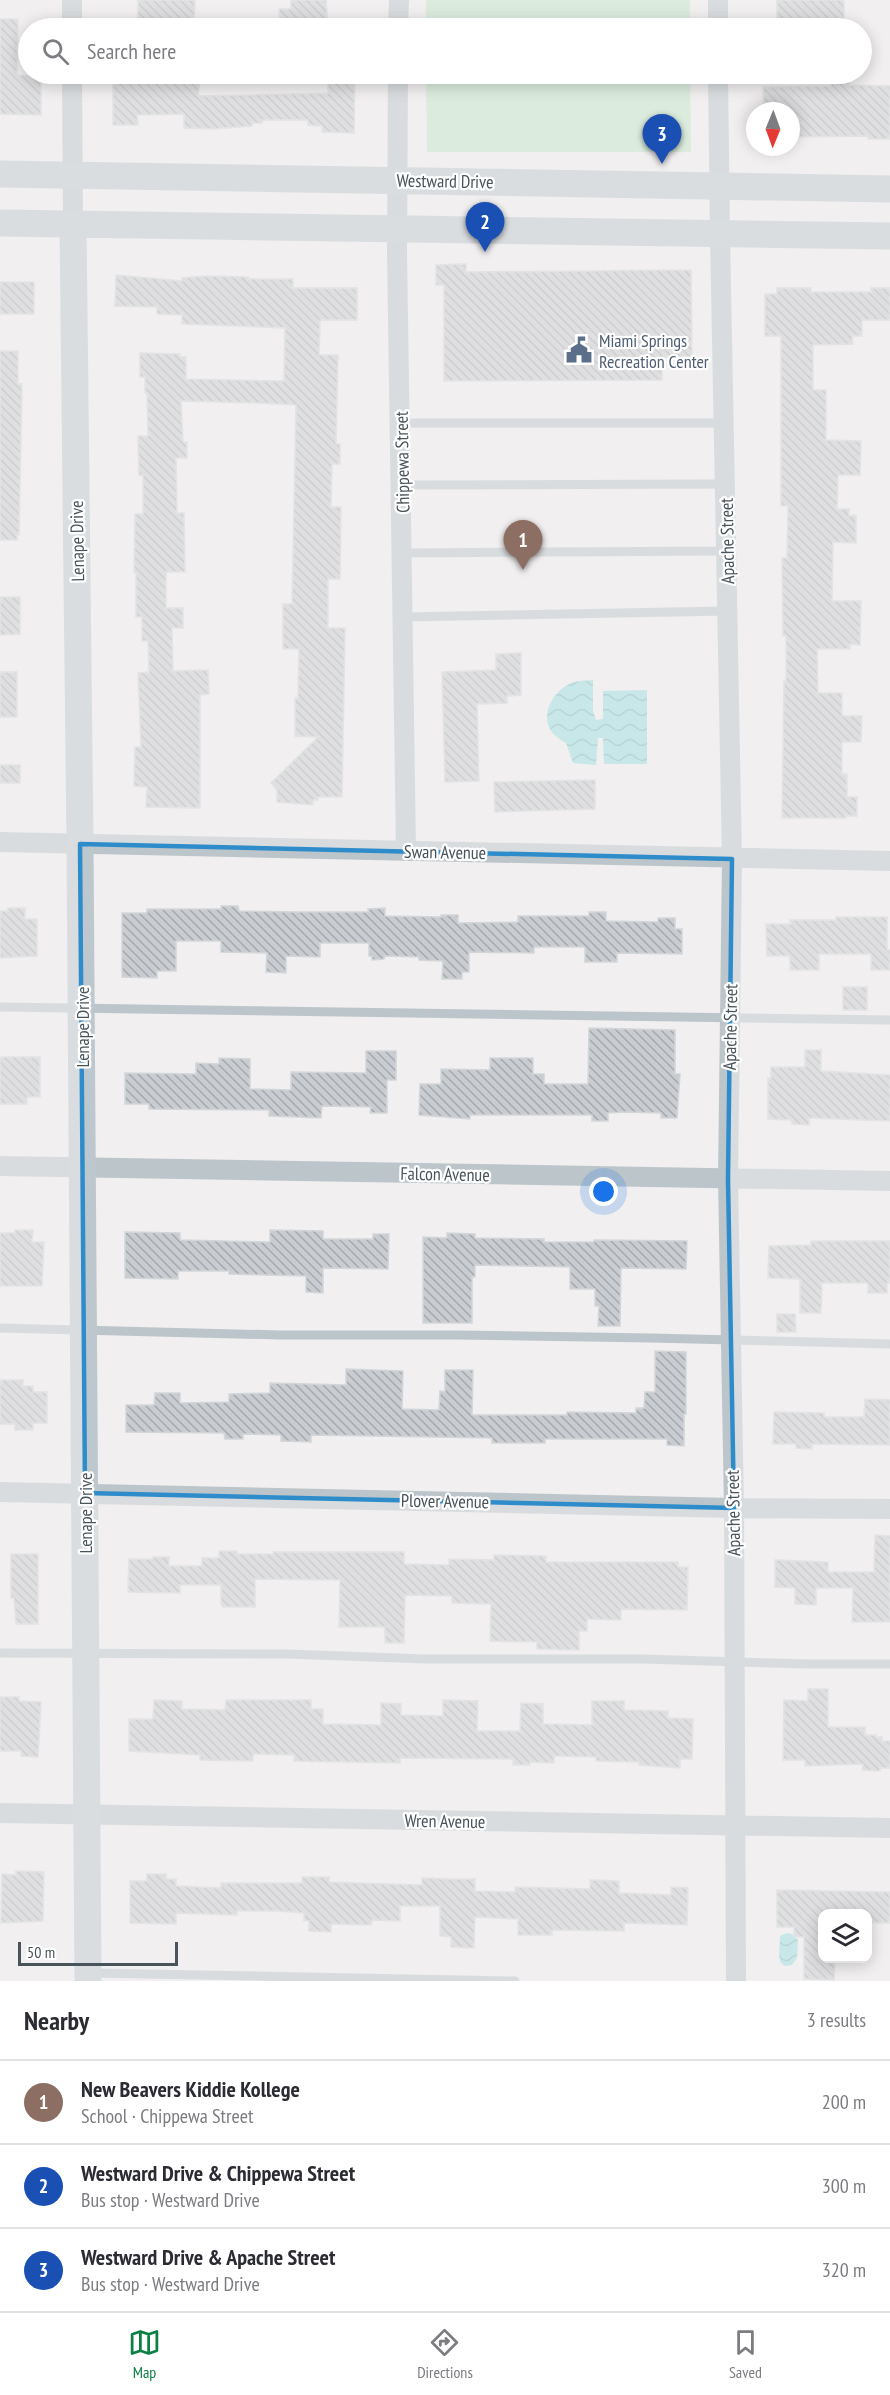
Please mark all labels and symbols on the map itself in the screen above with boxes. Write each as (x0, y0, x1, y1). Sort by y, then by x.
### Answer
north arrow (746, 102, 800, 156)
pin: 3 (642, 114, 682, 164)
street label: Westward Drive (396, 169, 494, 193)
pin: 2 (466, 202, 504, 252)
place label: Miami Springs Recreation Center (599, 329, 709, 373)
public building icon: Miami Springs Recreation Center (564, 335, 594, 365)
street label: Chippewa Street (390, 411, 414, 513)
street label: Apache Street (715, 498, 739, 584)
street label: Lenape Drive (65, 500, 89, 582)
pin: 1 (504, 520, 542, 570)
street label: Swan Avenue (404, 840, 486, 864)
street label: Apache Street (718, 984, 742, 1070)
street label: Lenape Drive (71, 987, 94, 1068)
street label: Falcon Avenue (400, 1162, 490, 1186)
your location (589, 1177, 618, 1206)
street label: Apache Street (721, 1470, 745, 1556)
street label: Lenape Drive (74, 1473, 97, 1554)
street label: Plover Avenue (401, 1489, 489, 1513)
street label: Wren Avenue (405, 1809, 485, 1833)
scale bar (18, 1939, 178, 1966)

